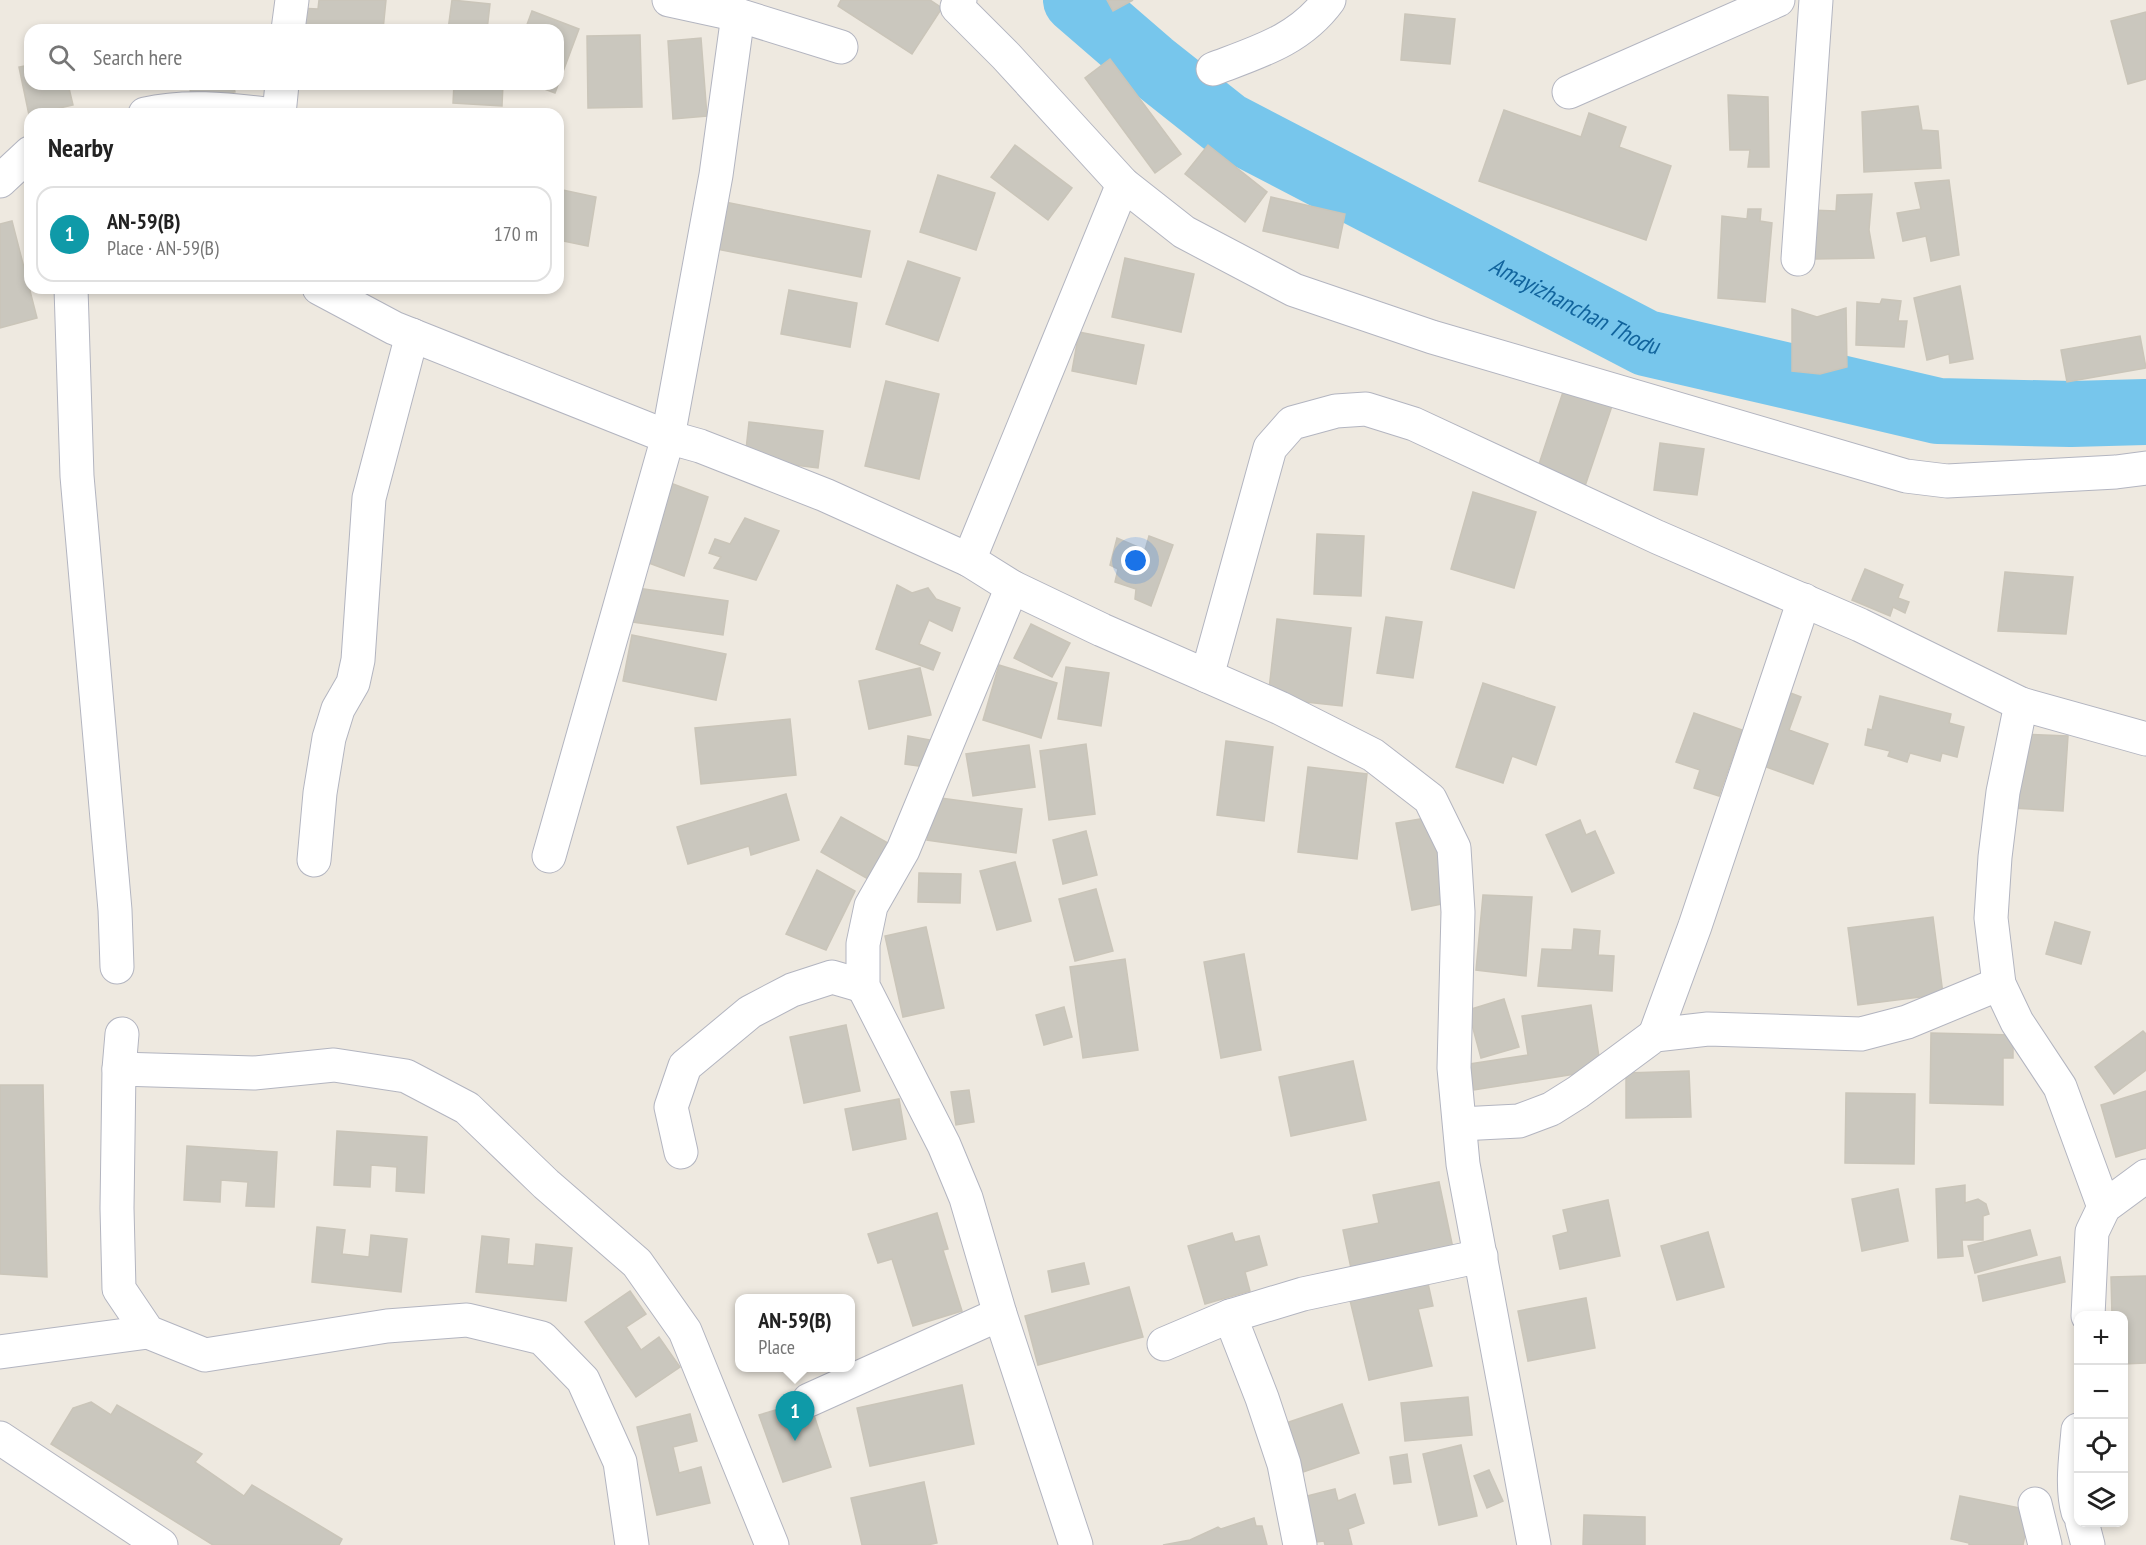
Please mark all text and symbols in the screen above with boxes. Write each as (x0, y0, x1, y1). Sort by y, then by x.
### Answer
search box (24, 24, 564, 90)
icon: search (45, 41, 78, 74)
text: Search here (93, 43, 182, 71)
text: Nearby (48, 131, 113, 164)
text: AN-59(B) (107, 207, 181, 235)
text: 1 (65, 221, 74, 247)
text: 170 m (494, 221, 538, 247)
text: Place · AN-59(B) (107, 235, 219, 261)
water label: Amayizhanchan Thodu (1485, 249, 1664, 361)
your location (1121, 546, 1150, 575)
popup (735, 1294, 855, 1372)
text: AN-59(B) (758, 1306, 832, 1334)
map controls (2074, 1311, 2128, 1527)
button: + (2074, 1311, 2128, 1365)
text: Place (758, 1334, 795, 1360)
button: − (2074, 1365, 2128, 1419)
pin: 1 (776, 1392, 814, 1441)
button: locate (2074, 1419, 2128, 1473)
button: layers (2074, 1473, 2128, 1527)

